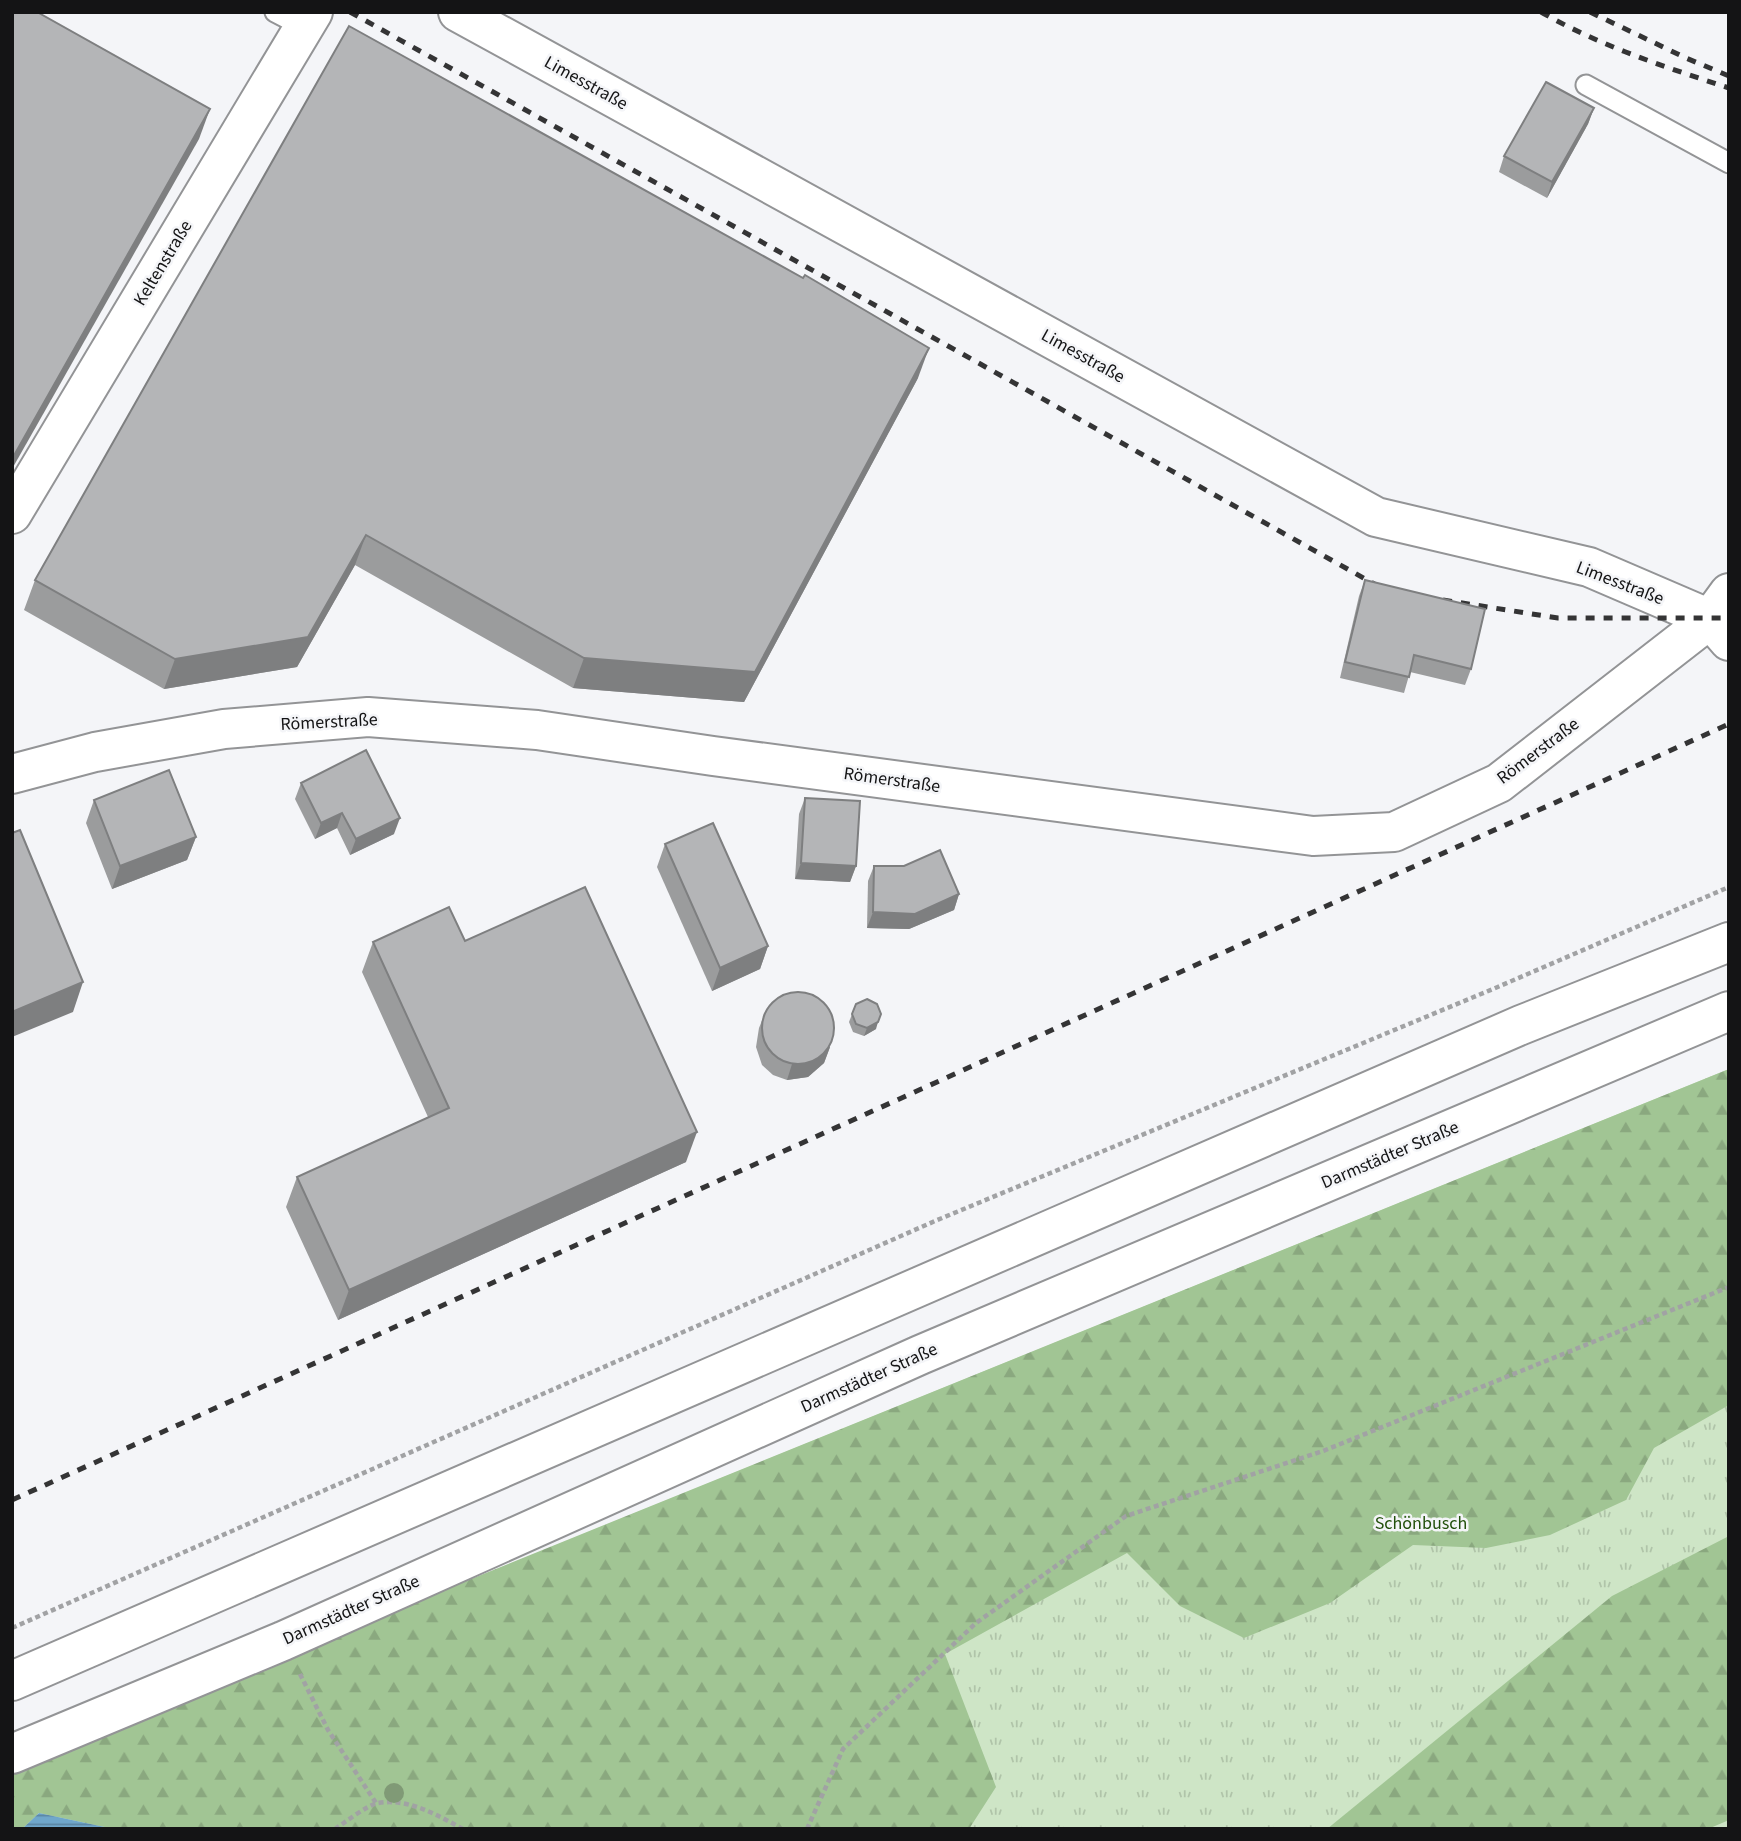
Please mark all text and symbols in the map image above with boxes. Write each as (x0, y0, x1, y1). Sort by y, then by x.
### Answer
street label: Limesstraße (540, 50, 632, 116)
street label: Keltenstraße (128, 215, 198, 311)
street label: Limesstraße (1037, 323, 1129, 389)
street label: Limesstraße (1573, 555, 1667, 611)
street label: Römerstraße (280, 707, 378, 737)
street label: Römerstraße (1492, 712, 1584, 790)
street label: Römerstraße (842, 761, 942, 799)
street label: Darmstädter Straße (1317, 1115, 1463, 1195)
street label: Darmstädter Straße (797, 1337, 941, 1419)
park label: Schönbusch (1375, 1511, 1467, 1536)
street label: Darmstädter Straße (279, 1569, 423, 1651)

